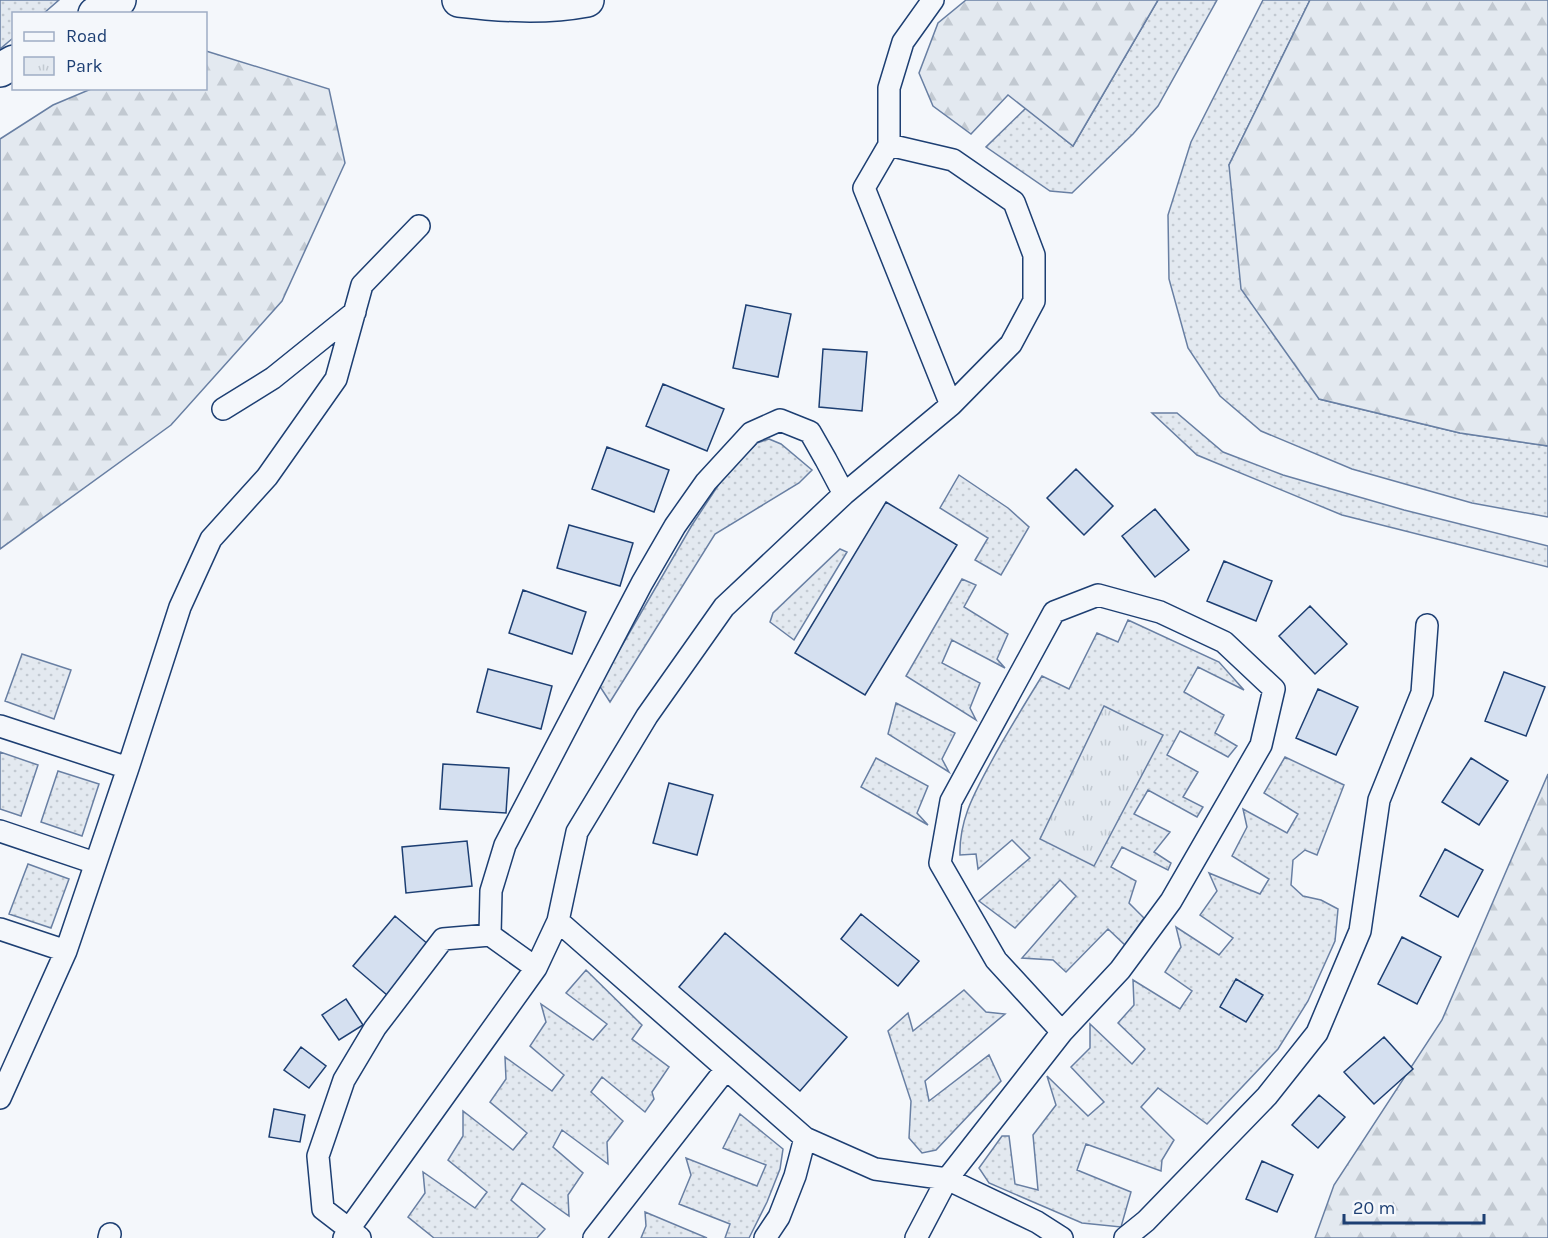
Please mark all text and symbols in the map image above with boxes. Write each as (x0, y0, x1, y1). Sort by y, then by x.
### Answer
legend (12, 12, 207, 90)
text: Road (66, 25, 107, 47)
text: Park (66, 55, 103, 77)
scale bar (1344, 1187, 1484, 1225)
text: 20 m (1353, 1197, 1395, 1219)

